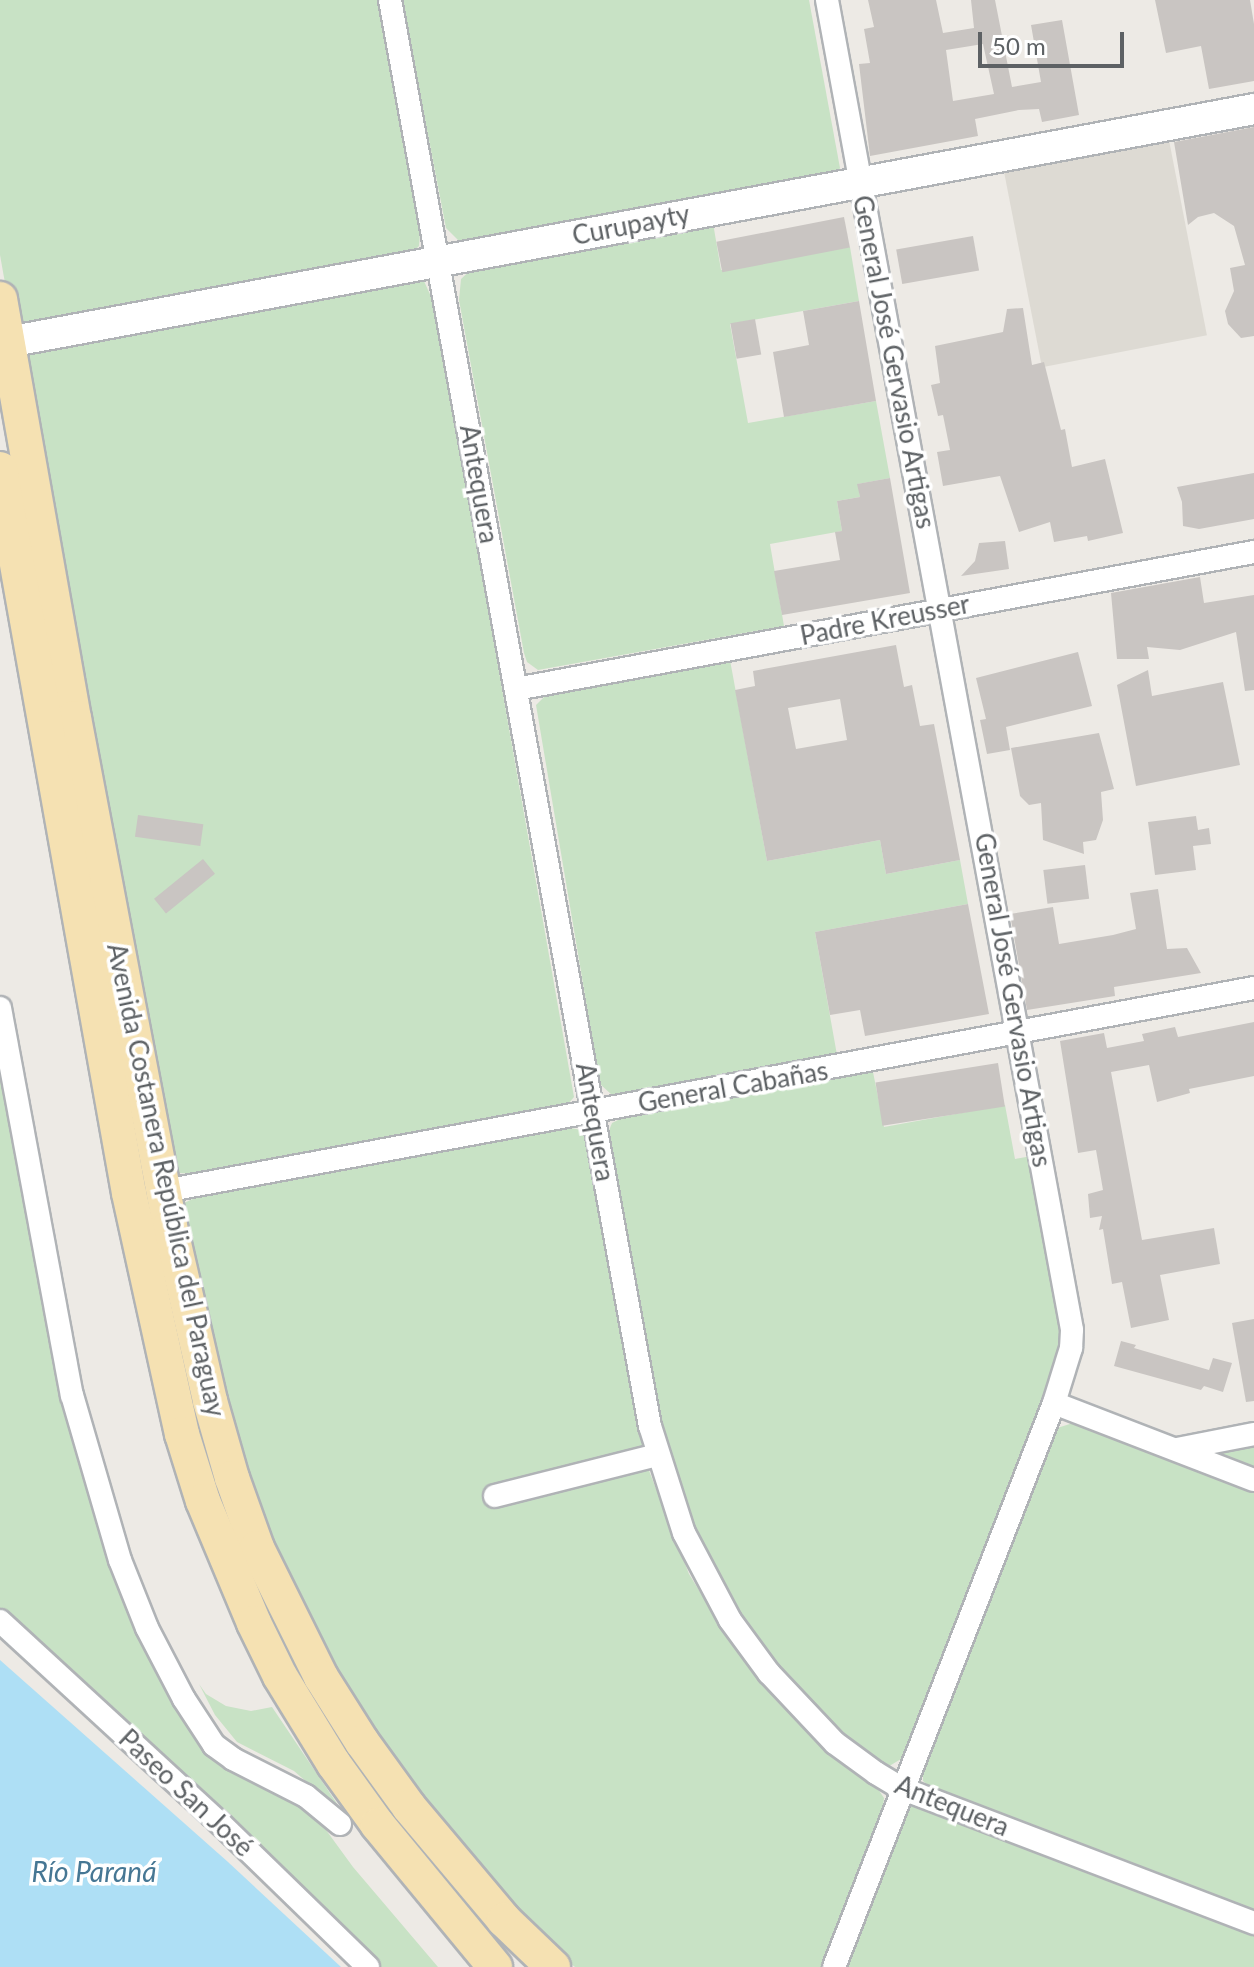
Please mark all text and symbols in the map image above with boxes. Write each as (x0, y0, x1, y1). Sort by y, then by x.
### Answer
scale bar (982, 16, 1128, 66)
text: 50 m (992, 31, 1046, 60)
street label: General José Gervasio Artigas (846, 192, 942, 532)
street label: Curupayty (570, 198, 692, 252)
street label: Antequera (453, 422, 505, 546)
street label: Padre Kreusser (798, 588, 972, 652)
street label: General José Gervasio Artigas (968, 830, 1058, 1170)
street label: Avenida Costanera República del Paraguay (101, 940, 231, 1420)
street label: General Cabañas (636, 1055, 830, 1119)
street label: Antequera (569, 1060, 621, 1184)
street label: Paseo San José (112, 1723, 260, 1863)
street label: Antequera (891, 1769, 1013, 1843)
water label: Río Paraná (32, 1854, 156, 1888)

